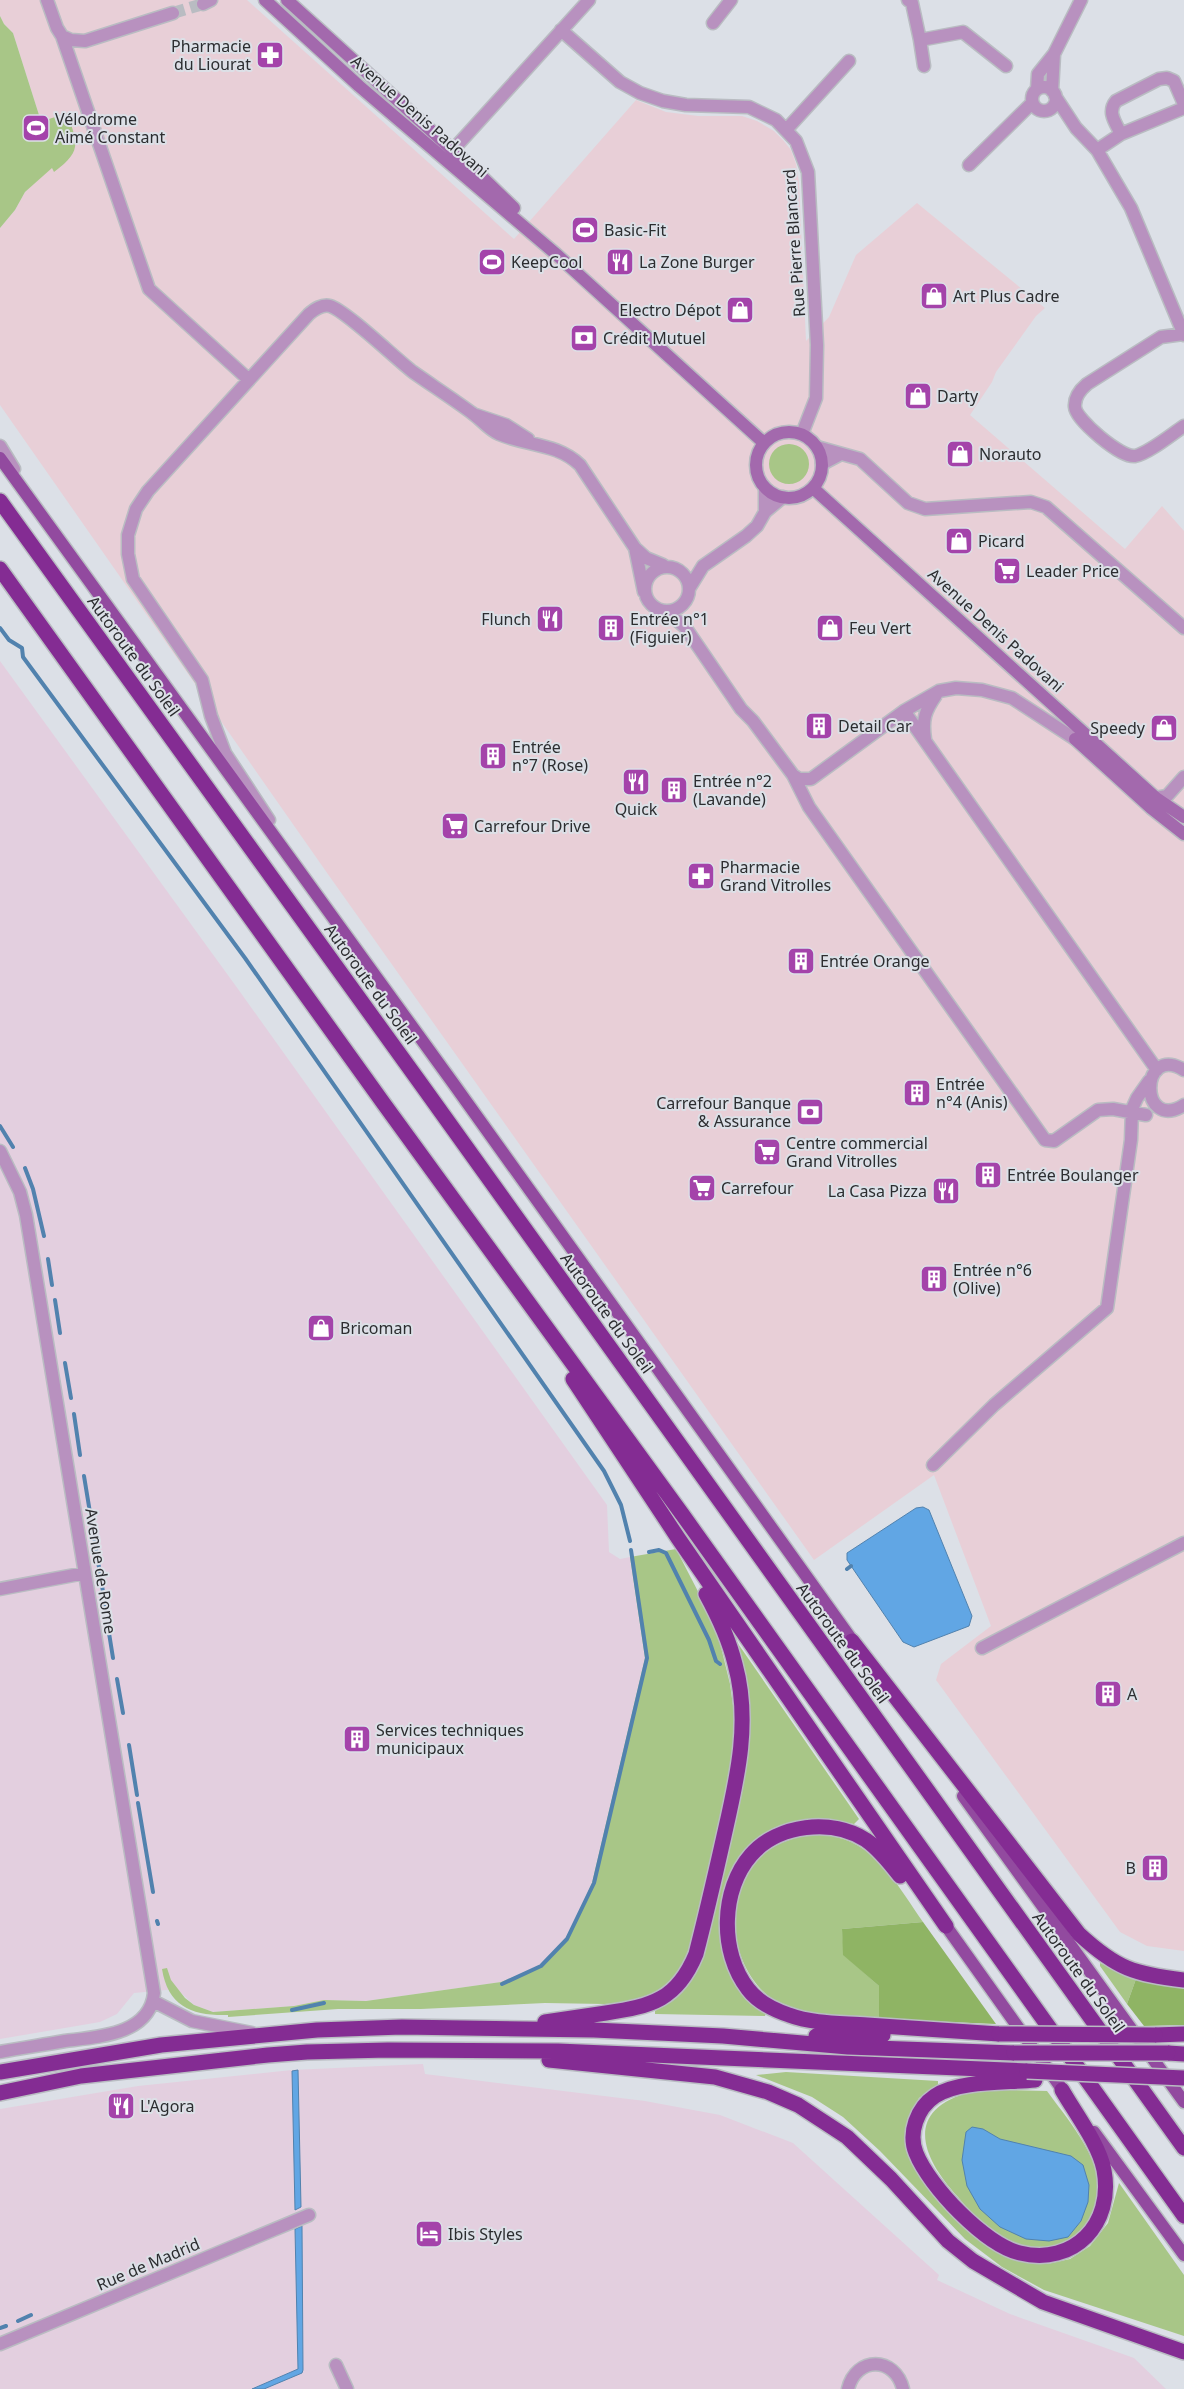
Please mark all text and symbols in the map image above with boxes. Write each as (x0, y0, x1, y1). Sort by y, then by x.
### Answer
place label: Pharmacie du Liourat (171, 35, 251, 75)
pharmacy icon: Pharmacie du Liourat (255, 40, 285, 70)
street label: Avenue Denis Padovani (346, 50, 494, 182)
place label: Vélodrome Aimé Constant (55, 108, 165, 148)
sports icon: Vélodrome Aimé Constant (21, 113, 51, 143)
street label: Rue Pierre Blancard (778, 168, 810, 318)
sports icon: Basic-Fit (570, 215, 600, 245)
place label: Basic-Fit (604, 219, 666, 241)
sports icon: KeepCool (477, 247, 507, 277)
restaurant icon: La Zone Burger (605, 247, 635, 277)
place label: KeepCool (511, 251, 582, 273)
place label: La Zone Burger (639, 251, 755, 273)
shop icon: Art Plus Cadre (919, 281, 949, 311)
place label: Art Plus Cadre (953, 285, 1060, 307)
shop icon: Electro Dépot (725, 295, 755, 325)
place label: Electro Dépot (619, 299, 721, 321)
bank icon: Crédit Mutuel (569, 323, 599, 353)
place label: Crédit Mutuel (603, 327, 706, 349)
shop icon: Darty (903, 381, 933, 411)
place label: Darty (937, 385, 979, 407)
shop icon: Norauto (945, 439, 975, 469)
place label: Norauto (979, 443, 1041, 465)
shop icon: Picard (944, 526, 974, 556)
place label: Picard (978, 530, 1025, 552)
supermarket icon: Leader Price (992, 556, 1022, 586)
place label: Leader Price (1026, 560, 1119, 582)
street label: Avenue Denis Padovani (923, 563, 1069, 697)
street label: Autoroute du Soleil (83, 591, 185, 721)
restaurant icon: Flunch (535, 604, 565, 634)
place label: Flunch (481, 608, 531, 630)
place label: Entrée n°1 (Figuier) (630, 608, 709, 648)
building icon: Entrée n°1 (Figuier) (596, 613, 626, 643)
shop icon: Feu Vert (815, 613, 845, 643)
place label: Feu Vert (849, 617, 911, 639)
building icon: Detail Car (804, 711, 834, 741)
shop icon: Speedy (1149, 713, 1179, 743)
place label: Detail Car (838, 715, 912, 737)
place label: Speedy (1090, 717, 1146, 739)
place label: Entrée n°7 (Rose) (512, 736, 588, 776)
building icon: Entrée n°7 (Rose) (478, 741, 508, 771)
restaurant icon: Quick (621, 767, 651, 797)
place label: Entrée n°2 (Lavande) (693, 770, 772, 810)
building icon: Entrée n°2 (Lavande) (659, 775, 689, 805)
place label: Quick (615, 798, 658, 820)
supermarket icon: Carrefour Drive (440, 811, 470, 841)
place label: Carrefour Drive (474, 815, 590, 837)
place label: Pharmacie Grand Vitrolles (720, 856, 831, 896)
pharmacy icon: Pharmacie Grand Vitrolles (686, 861, 716, 891)
street label: Autoroute du Soleil (320, 919, 422, 1049)
building icon: Entrée Orange (786, 946, 816, 976)
place label: Entrée Orange (820, 950, 930, 972)
place label: Entrée n°4 (Anis) (936, 1073, 1008, 1113)
building icon: Entrée n°4 (Anis) (902, 1078, 932, 1108)
place label: Carrefour Banque & Assurance (656, 1092, 791, 1132)
bank icon: Carrefour Banque & Assurance (795, 1097, 825, 1127)
place label: Centre commercial Grand Vitrolles (786, 1132, 928, 1172)
supermarket icon: Centre commercial Grand Vitrolles (752, 1137, 782, 1167)
building icon: Entrée Boulanger (973, 1160, 1003, 1190)
place label: Entrée Boulanger (1007, 1164, 1139, 1186)
supermarket icon: Carrefour (687, 1173, 717, 1203)
restaurant icon: La Casa Pizza (931, 1176, 961, 1206)
place label: Carrefour (721, 1177, 794, 1199)
place label: La Casa Pizza (828, 1180, 927, 1202)
street label: Autoroute du Soleil (556, 1248, 658, 1378)
place label: Entrée n°6 (Olive) (953, 1259, 1032, 1299)
building icon: Entrée n°6 (Olive) (919, 1264, 949, 1294)
shop icon: Bricoman (306, 1313, 336, 1343)
place label: Bricoman (340, 1317, 412, 1339)
street label: Avenue de Rome (80, 1507, 122, 1635)
street label: Autoroute du Soleil (792, 1578, 894, 1708)
building icon: A (1093, 1679, 1123, 1709)
place label: A (1127, 1683, 1138, 1705)
place label: Services techniques municipaux (376, 1719, 524, 1759)
building icon: Services techniques municipaux (342, 1724, 372, 1754)
building icon: B (1140, 1853, 1170, 1883)
place label: B (1126, 1857, 1136, 1879)
street label: Autoroute du Soleil (1028, 1907, 1130, 2037)
restaurant icon: L'Agora (106, 2091, 136, 2121)
place label: L'Agora (140, 2095, 195, 2117)
hotel icon: Ibis Styles (414, 2219, 444, 2249)
place label: Ibis Styles (448, 2223, 523, 2245)
street label: Rue de Madrid (93, 2232, 203, 2296)

